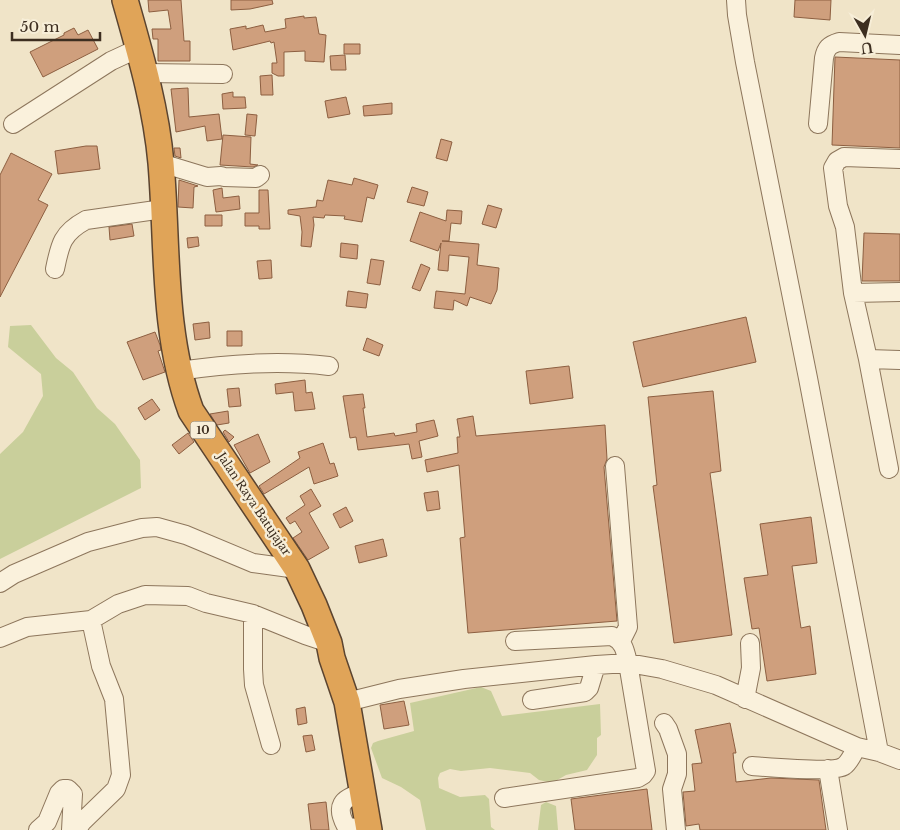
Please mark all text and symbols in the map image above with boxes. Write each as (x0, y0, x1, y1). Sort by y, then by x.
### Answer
scale bar (12, 10, 100, 42)
north arrow (840, 10, 890, 60)
text: 50 m (20, 17, 60, 36)
text: U (859, 38, 874, 58)
road number: 10 (190, 422, 216, 438)
street label: Jalan Raya Batujajar (213, 448, 295, 558)

